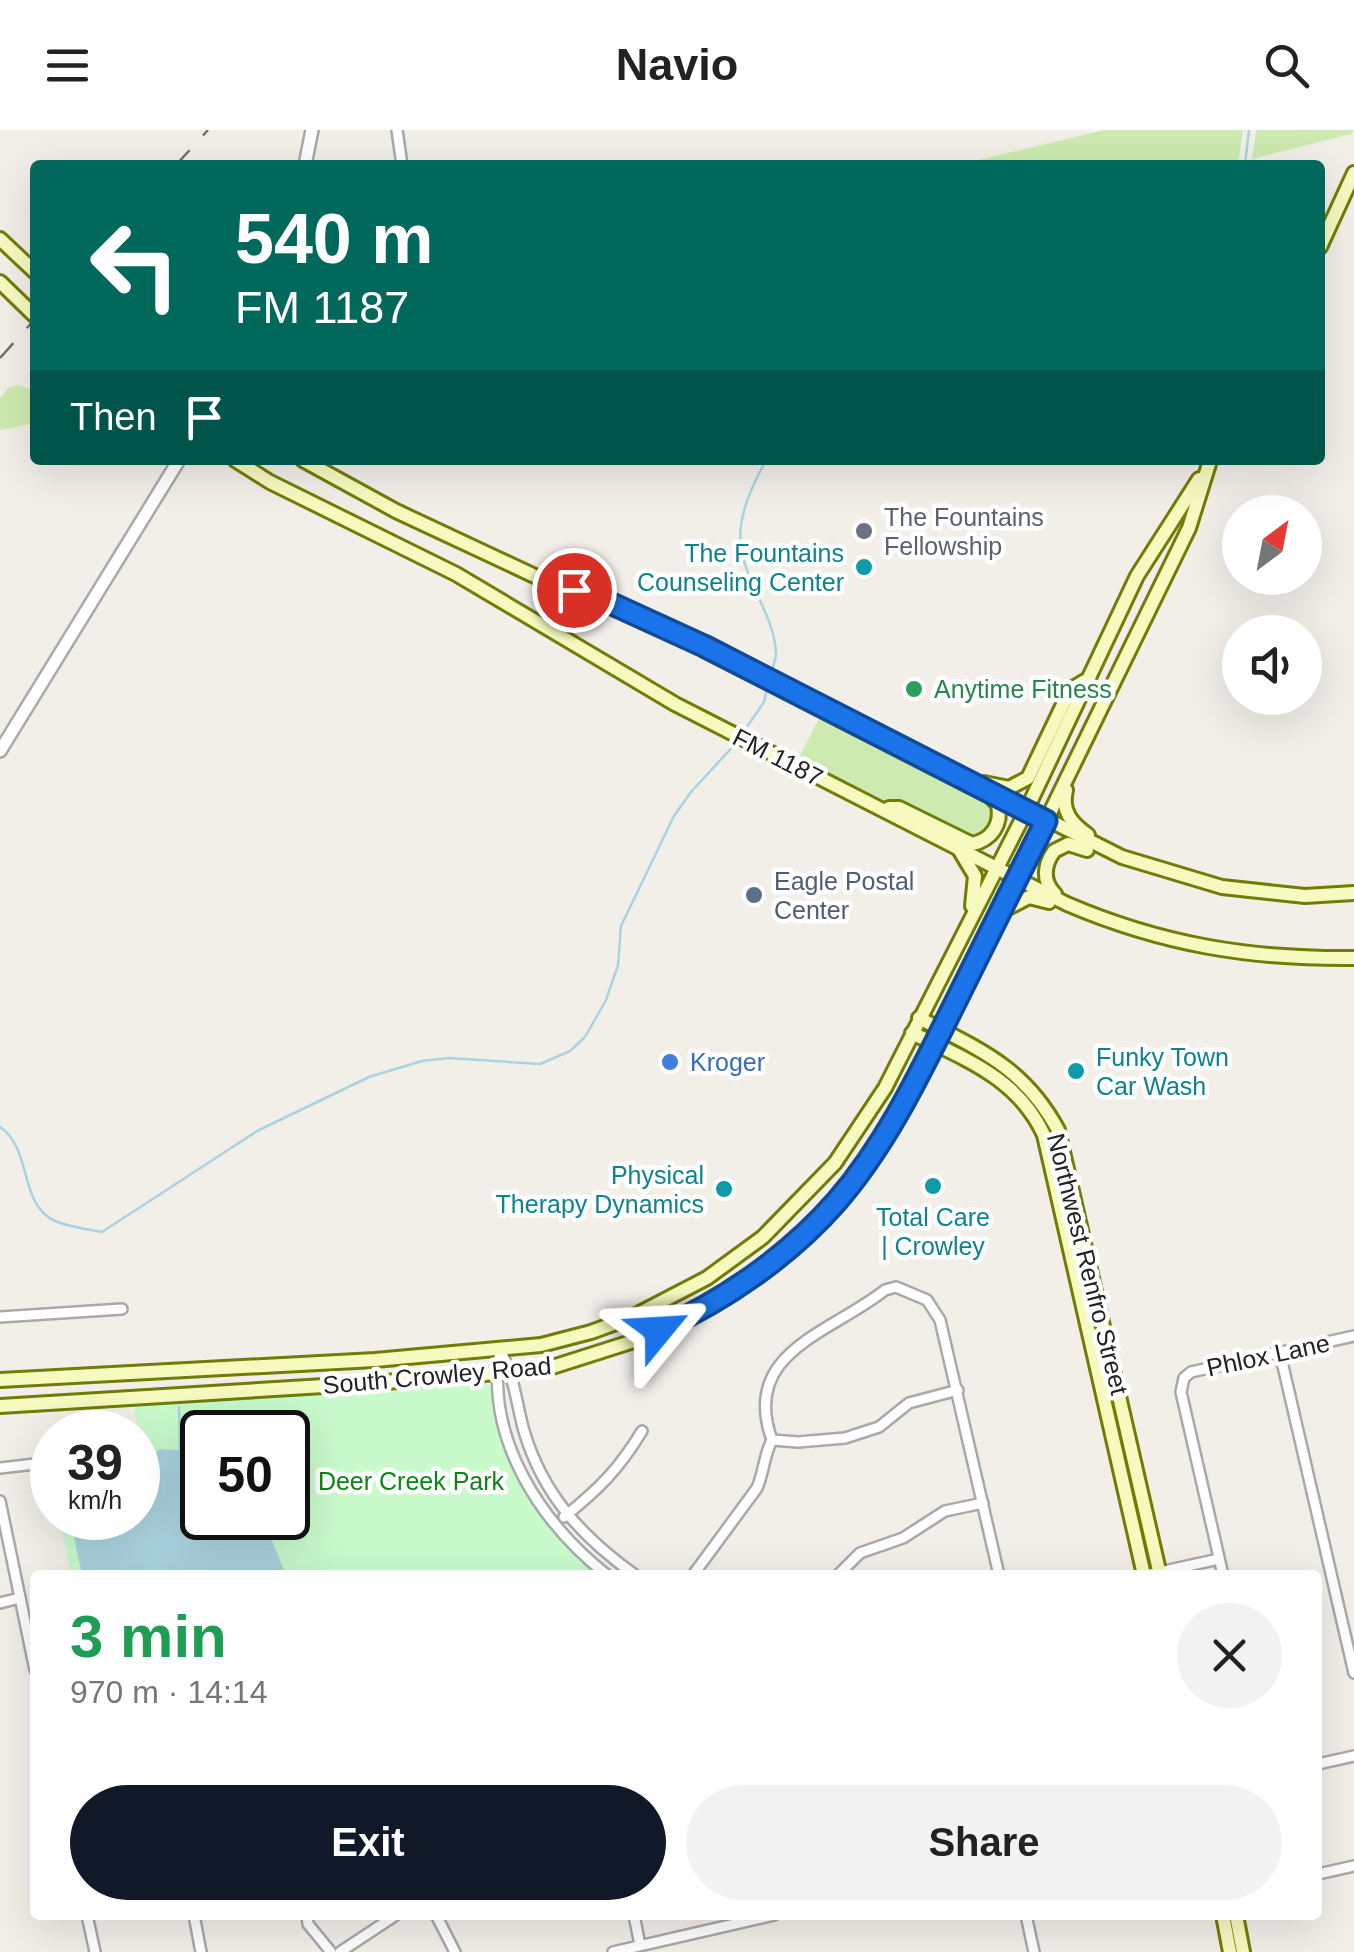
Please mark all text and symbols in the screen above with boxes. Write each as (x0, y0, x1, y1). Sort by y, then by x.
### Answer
icon: menu (40, 38, 95, 93)
icon: search (1259, 38, 1314, 93)
text: Navio (616, 39, 738, 90)
icon: left (70, 200, 200, 330)
text: 540 m (235, 200, 433, 278)
text: FM 1187 (235, 282, 409, 333)
icon: arrive (177, 390, 232, 445)
text: Then (70, 396, 157, 438)
north arrow (1222, 495, 1322, 595)
map controls (1222, 495, 1322, 715)
place label: The Fountains Fellowship (884, 503, 1044, 560)
marker: The Fountains Fellowship (853, 520, 875, 542)
place label: The Fountains Counseling Center (637, 539, 844, 596)
pin (532, 548, 617, 633)
marker: The Fountains Counseling Center (853, 556, 875, 578)
icon: arrive (547, 563, 602, 618)
button: sound (1222, 615, 1322, 715)
place label: Anytime Fitness (934, 675, 1112, 703)
marker: Anytime Fitness (903, 678, 925, 700)
street label: FM 1187 (729, 723, 827, 791)
place label: Eagle Postal Center (774, 867, 914, 924)
marker: Eagle Postal Center (743, 884, 765, 906)
place label: Funky Town Car Wash (1096, 1043, 1229, 1100)
place label: Kroger (690, 1048, 765, 1076)
marker: Kroger (659, 1051, 681, 1073)
marker: Funky Town Car Wash (1065, 1060, 1087, 1082)
street label: Northwest Renfro Street (1042, 1131, 1134, 1398)
place label: Physical Therapy Dynamics (496, 1161, 704, 1218)
marker: Total Care | Crowley (922, 1175, 944, 1197)
marker: Physical Therapy Dynamics (713, 1178, 735, 1200)
place label: Total Care | Crowley (876, 1203, 990, 1260)
position arrow (607, 1278, 711, 1382)
street label: Phlox Lane (1204, 1328, 1332, 1382)
street label: South Crowley Road (322, 1351, 552, 1399)
speed limit sign: 50 (180, 1410, 310, 1540)
text: 39 (67, 1435, 123, 1491)
park label: Deer Creek Park (318, 1467, 505, 1495)
text: km/h (68, 1486, 122, 1514)
text: 3 min (70, 1603, 227, 1670)
button: close (1177, 1603, 1282, 1708)
text: 970 m · 14:14 (70, 1674, 267, 1710)
button: Exit (70, 1785, 666, 1900)
button: Share (686, 1785, 1282, 1900)

